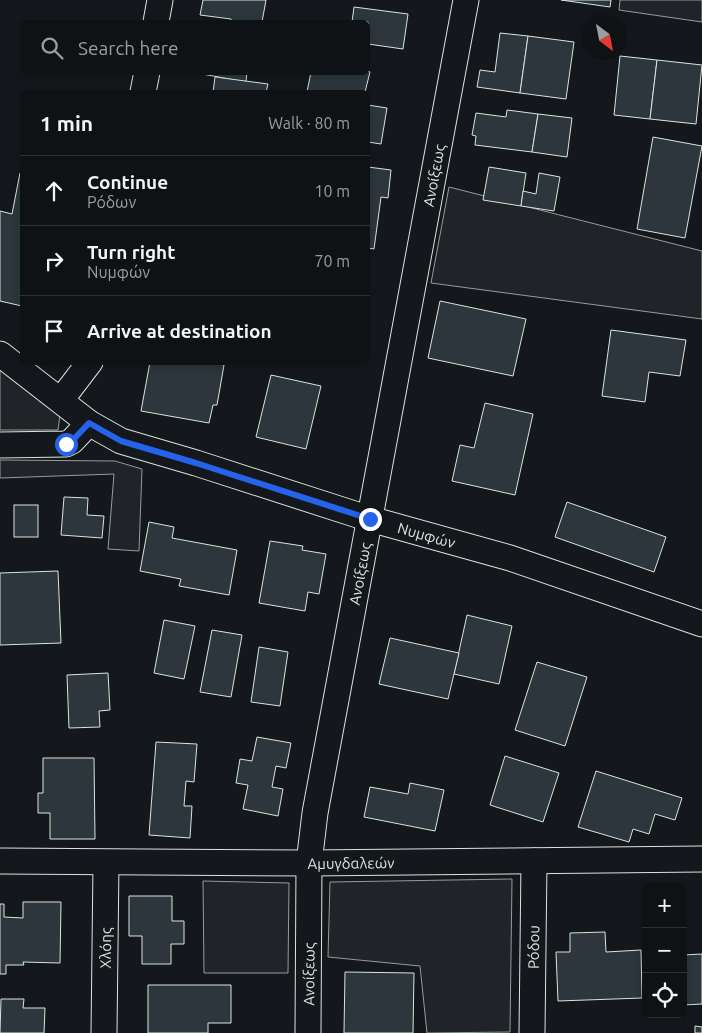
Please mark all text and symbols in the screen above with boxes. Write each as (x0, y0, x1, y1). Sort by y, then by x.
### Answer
north arrow (582, 15, 627, 60)
search box (20, 20, 370, 75)
icon: search (38, 34, 66, 62)
text: Search here (78, 37, 178, 59)
text: 1 min (40, 111, 93, 135)
text: Walk · 80 m (268, 114, 350, 132)
street label: Ανοίξεως (419, 142, 448, 208)
text: Continue (87, 171, 168, 193)
icon: ahead (40, 177, 68, 205)
text: 10 m (314, 182, 350, 200)
text: Ρόδων (87, 193, 136, 211)
text: Turn right (87, 241, 175, 263)
icon: right (40, 247, 68, 275)
text: 70 m (314, 252, 350, 270)
text: Νυμφών (87, 263, 150, 281)
icon: arrive (40, 317, 68, 345)
text: Arrive at destination (87, 320, 272, 342)
route start (55, 433, 78, 456)
route end (359, 508, 382, 531)
street label: Νυμφών (396, 519, 457, 551)
street label: Ανοίξεως (345, 541, 374, 606)
street label: Αμυγδαλεών (307, 854, 395, 872)
map controls (642, 883, 687, 1018)
button: + (642, 883, 687, 928)
street label: Ρόδου (524, 925, 542, 969)
street label: Χλόης (96, 927, 114, 969)
button: − (642, 928, 687, 973)
street label: Ανοίξεως (300, 942, 317, 1006)
button: locate (642, 973, 687, 1018)

